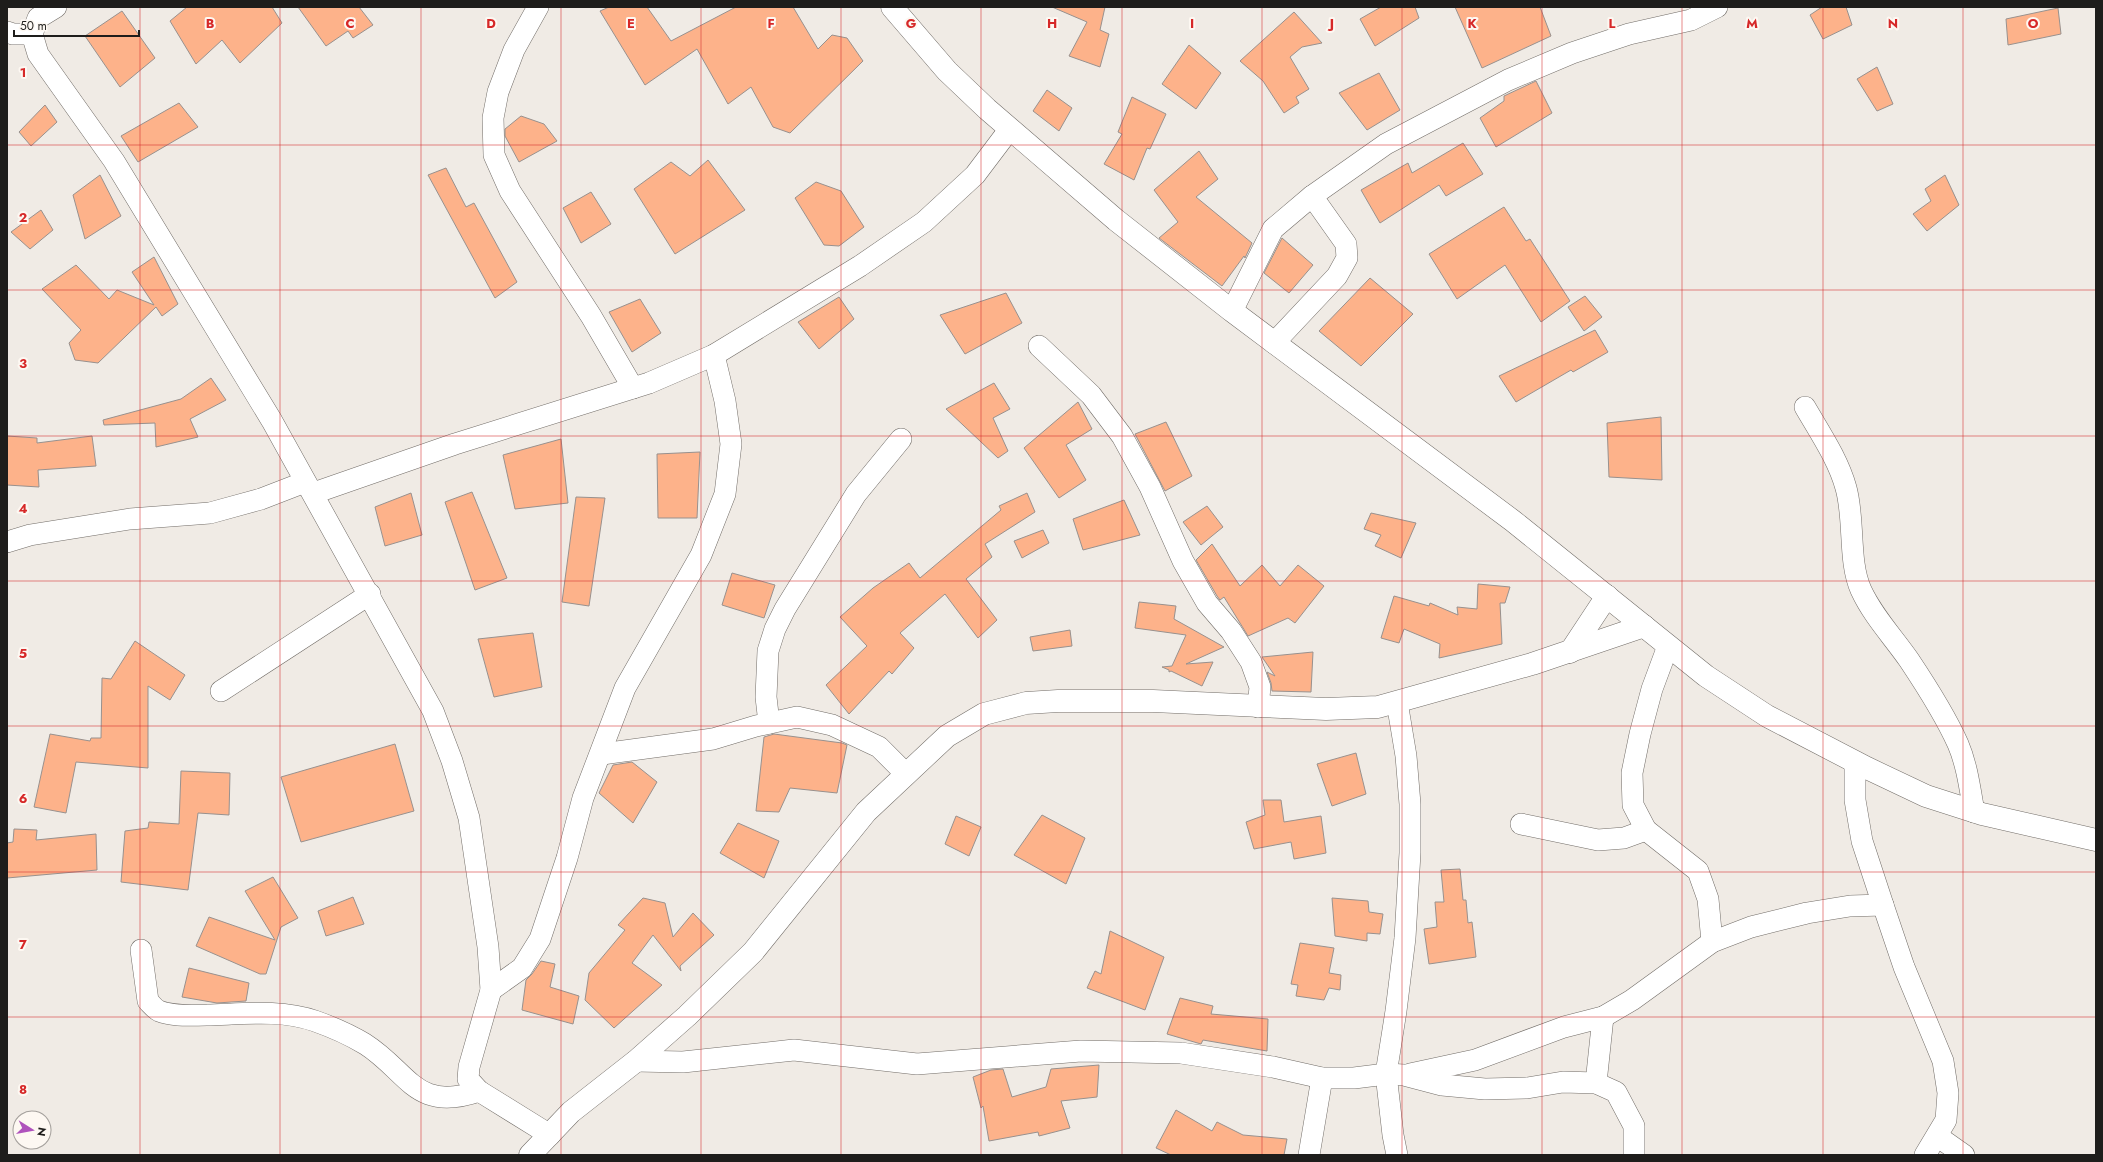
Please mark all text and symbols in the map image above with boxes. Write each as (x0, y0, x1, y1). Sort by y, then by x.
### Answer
scale bar (14, 12, 139, 38)
text: B (206, 14, 215, 33)
text: C (345, 14, 355, 33)
text: D (486, 14, 496, 33)
text: E (627, 14, 635, 33)
text: F (767, 14, 775, 33)
text: G (906, 14, 917, 33)
text: H (1047, 14, 1057, 33)
text: I (1190, 14, 1194, 33)
text: J (1327, 14, 1334, 33)
text: K (1467, 14, 1477, 33)
text: L (1609, 14, 1616, 33)
text: M (1746, 14, 1758, 33)
text: N (1888, 14, 1898, 33)
text: O (2028, 14, 2039, 33)
text: 50 m (20, 17, 47, 35)
text: 1 (20, 63, 26, 82)
text: 2 (19, 208, 27, 227)
text: 3 (19, 354, 27, 373)
text: 4 (18, 499, 28, 518)
text: 5 (19, 644, 27, 663)
text: 6 (19, 789, 28, 808)
text: 7 (19, 935, 27, 954)
text: 8 (19, 1080, 27, 1099)
north arrow (12, 1110, 52, 1150)
text: N (33, 1126, 51, 1138)

